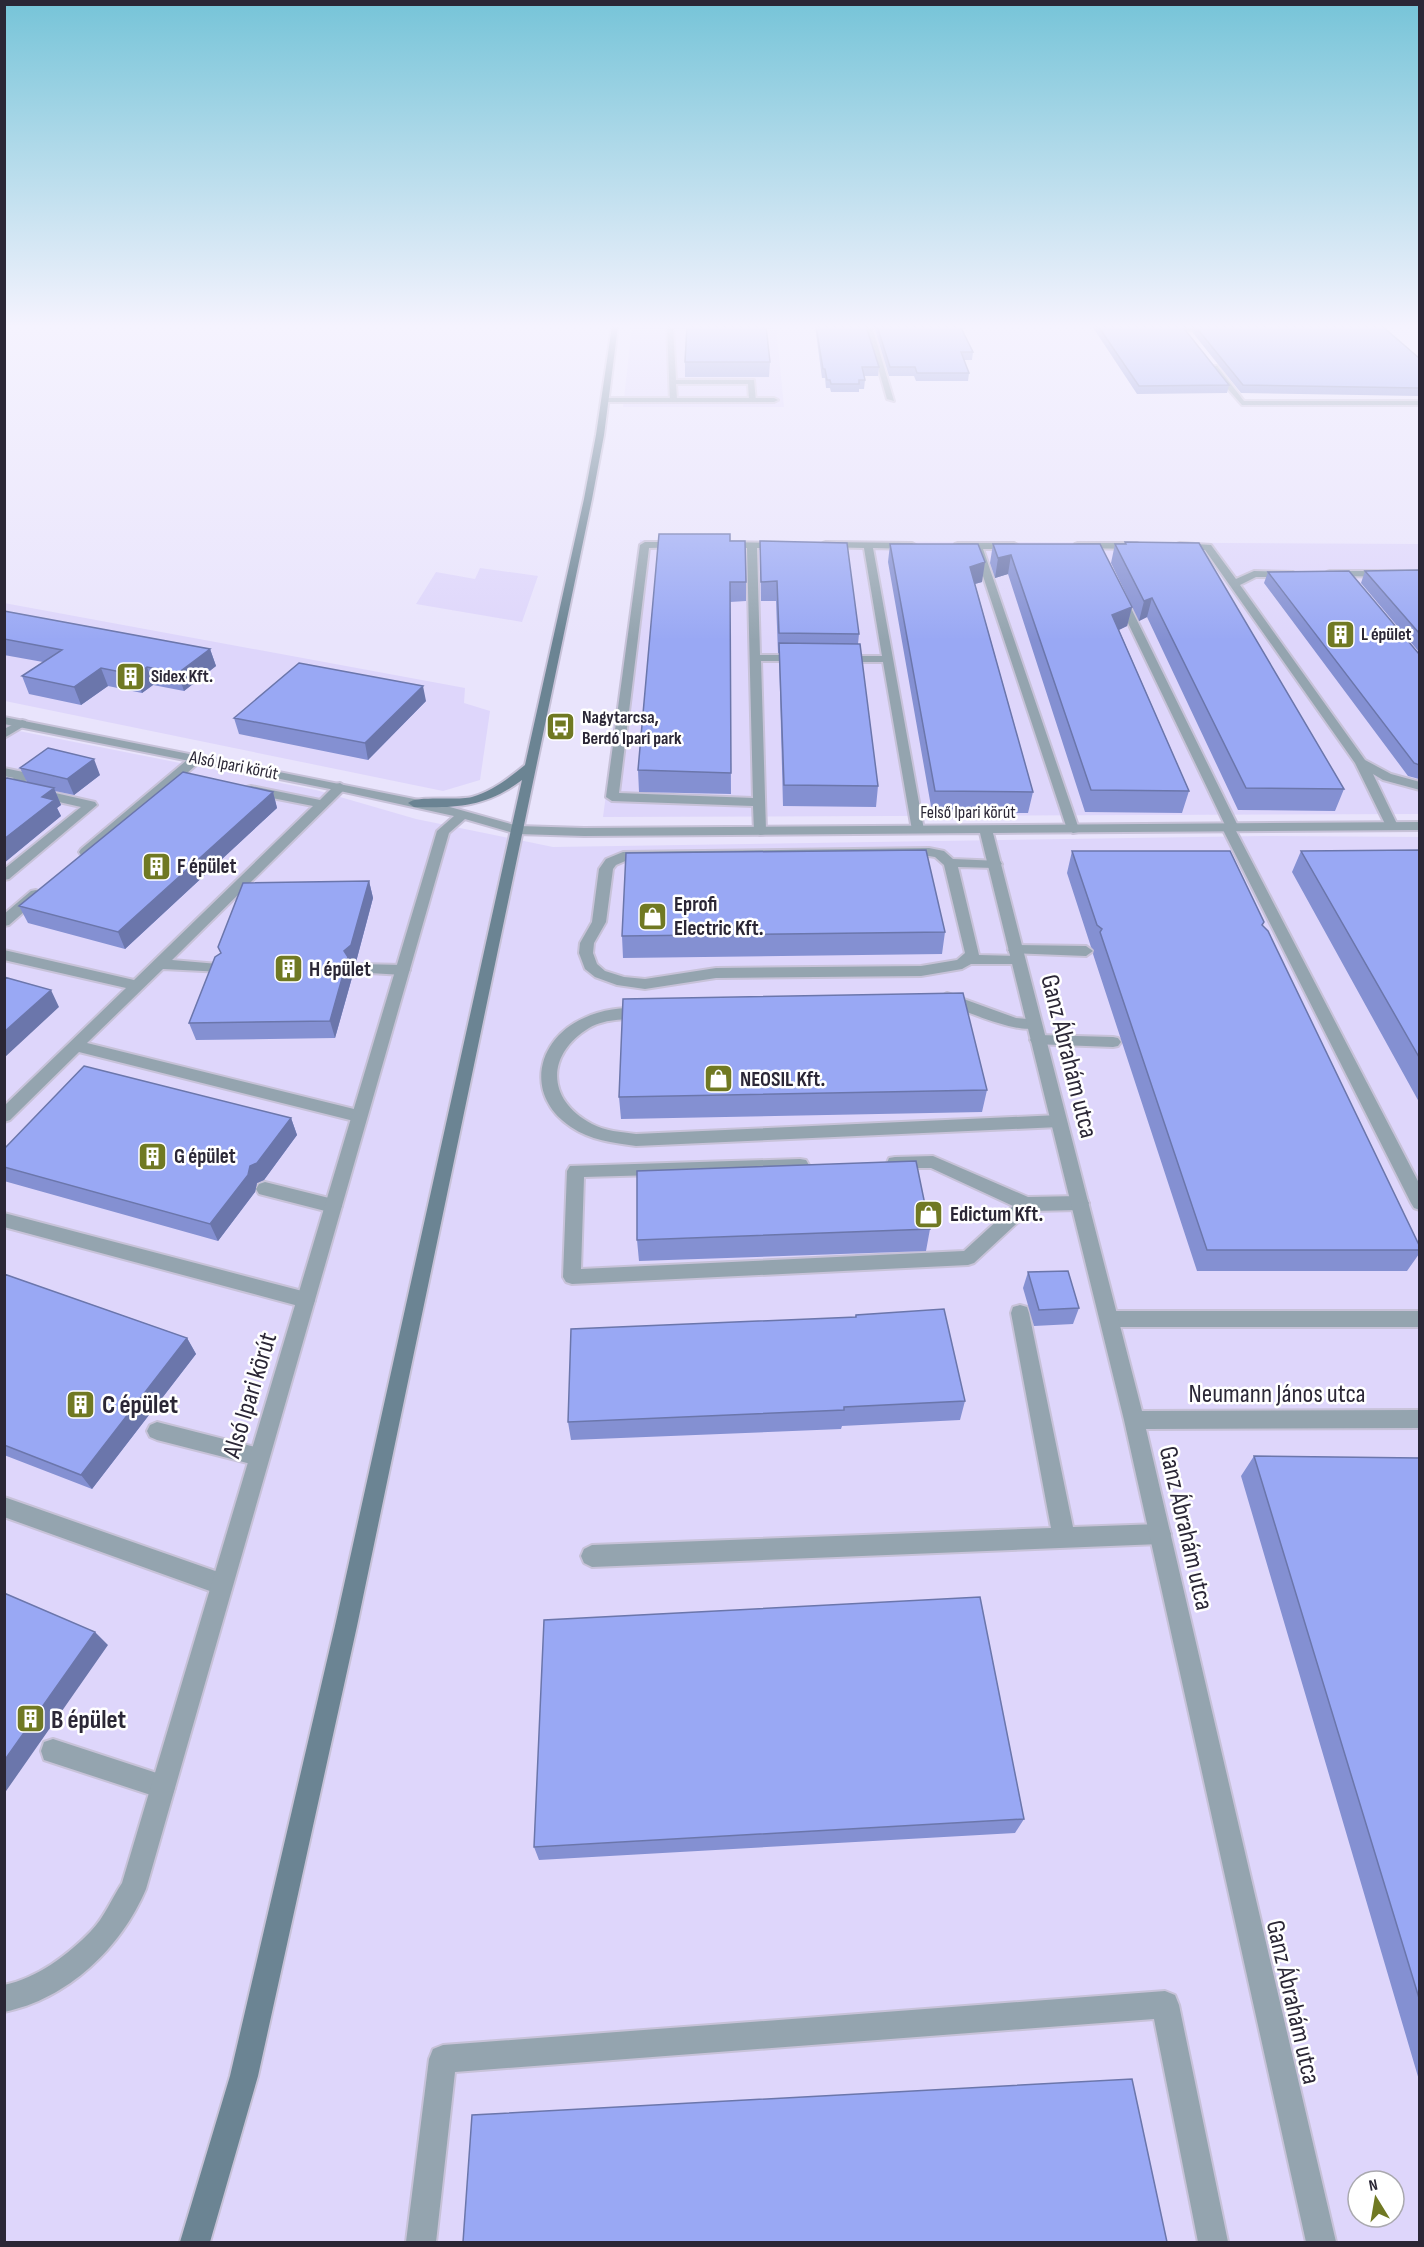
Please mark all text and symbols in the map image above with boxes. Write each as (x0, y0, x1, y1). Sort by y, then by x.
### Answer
building icon: L épület (1324, 618, 1356, 650)
place label: L épület (1361, 624, 1412, 645)
building icon: Sidex Kft. (114, 660, 146, 692)
place label: Sidex Kft. (151, 666, 213, 687)
place label: Nagytarcsa, Berdó Ipari park (582, 707, 682, 749)
bus stop icon: Nagytarcsa, Berdó Ipari park (545, 711, 577, 743)
street label: Alsó Ipari körút (187, 746, 280, 784)
street label: Felső Ipari körút (920, 802, 1016, 823)
building icon: F épület (140, 850, 172, 882)
place label: F épület (177, 854, 237, 879)
place label: Eprofi Electric Kft. (674, 892, 764, 941)
shop icon: Eprofi Electric Kft. (637, 900, 669, 932)
building icon: H épület (272, 953, 304, 985)
place label: H épület (309, 957, 371, 982)
street label: Ganz Ábrahám utca (1033, 971, 1104, 1141)
shop icon: NEOSIL Kft. (703, 1063, 735, 1095)
place label: NEOSIL Kft. (740, 1067, 825, 1092)
building icon: G épület (137, 1140, 169, 1172)
place label: G épület (174, 1144, 236, 1169)
shop icon: Edictum Kft. (913, 1198, 945, 1230)
place label: Edictum Kft. (950, 1202, 1043, 1227)
street label: Alsó Ipari körút (216, 1329, 284, 1463)
street label: Neumann János utca (1188, 1379, 1366, 1410)
building icon: C épület (65, 1388, 97, 1420)
place label: C épület (102, 1390, 178, 1421)
street label: Ganz Ábrahám utca (1152, 1443, 1219, 1613)
building icon: B épület (14, 1703, 46, 1735)
place label: B épület (51, 1705, 126, 1736)
street label: Ganz Ábrahám utca (1259, 1917, 1326, 2087)
north arrow (1346, 2169, 1406, 2229)
text: N (1367, 2176, 1379, 2196)

